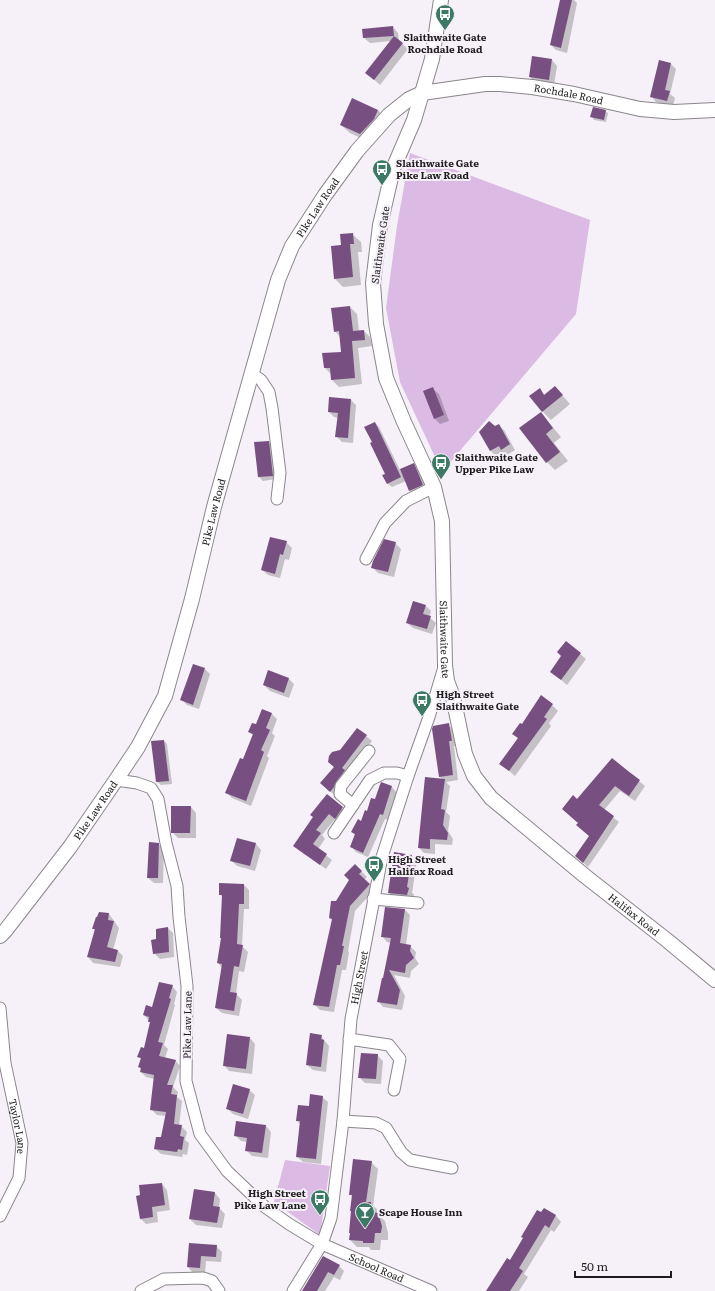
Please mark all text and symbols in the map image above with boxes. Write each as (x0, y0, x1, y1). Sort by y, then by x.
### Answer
bus stop icon: Slaithwaite Gate Rochdale Road (434, 3, 456, 31)
place label: Slaithwaite Gate Rochdale Road (404, 29, 487, 56)
street label: Rochdale Road (533, 79, 605, 107)
place label: Slaithwaite Gate Pike Law Road (396, 155, 479, 182)
bus stop icon: Slaithwaite Gate Pike Law Road (371, 158, 393, 186)
street label: Pike Law Road (292, 174, 342, 240)
street label: Slaithwaite Gate (367, 205, 392, 285)
place label: Slaithwaite Gate Upper Pike Law (455, 449, 538, 476)
bus stop icon: Slaithwaite Gate Upper Pike Law (430, 452, 452, 480)
street label: Pike Law Road (197, 477, 229, 547)
street label: Slaithwaite Gate (437, 600, 455, 679)
place label: High Street Slaithwaite Gate (436, 686, 519, 713)
bus stop icon: High Street Slaithwaite Gate (411, 689, 433, 717)
street label: Pike Law Road (69, 777, 121, 842)
place label: High Street Halifax Road (388, 851, 454, 878)
bus stop icon: High Street Halifax Road (363, 854, 385, 882)
street label: Halifax Road (605, 889, 663, 939)
street label: High Street (346, 949, 371, 1006)
street label: Pike Law Lane (178, 991, 195, 1059)
street label: Taylor Lane (6, 1097, 30, 1155)
place label: High Street Pike Law Lane (234, 1185, 307, 1212)
bus stop icon: High Street Pike Law Lane (309, 1188, 331, 1216)
bar icon: Scape House Inn (354, 1201, 376, 1229)
place label: Scape House Inn (379, 1204, 462, 1219)
street label: School Road (347, 1249, 407, 1286)
scale bar (575, 1253, 671, 1279)
text: 50 m (581, 1257, 608, 1275)

